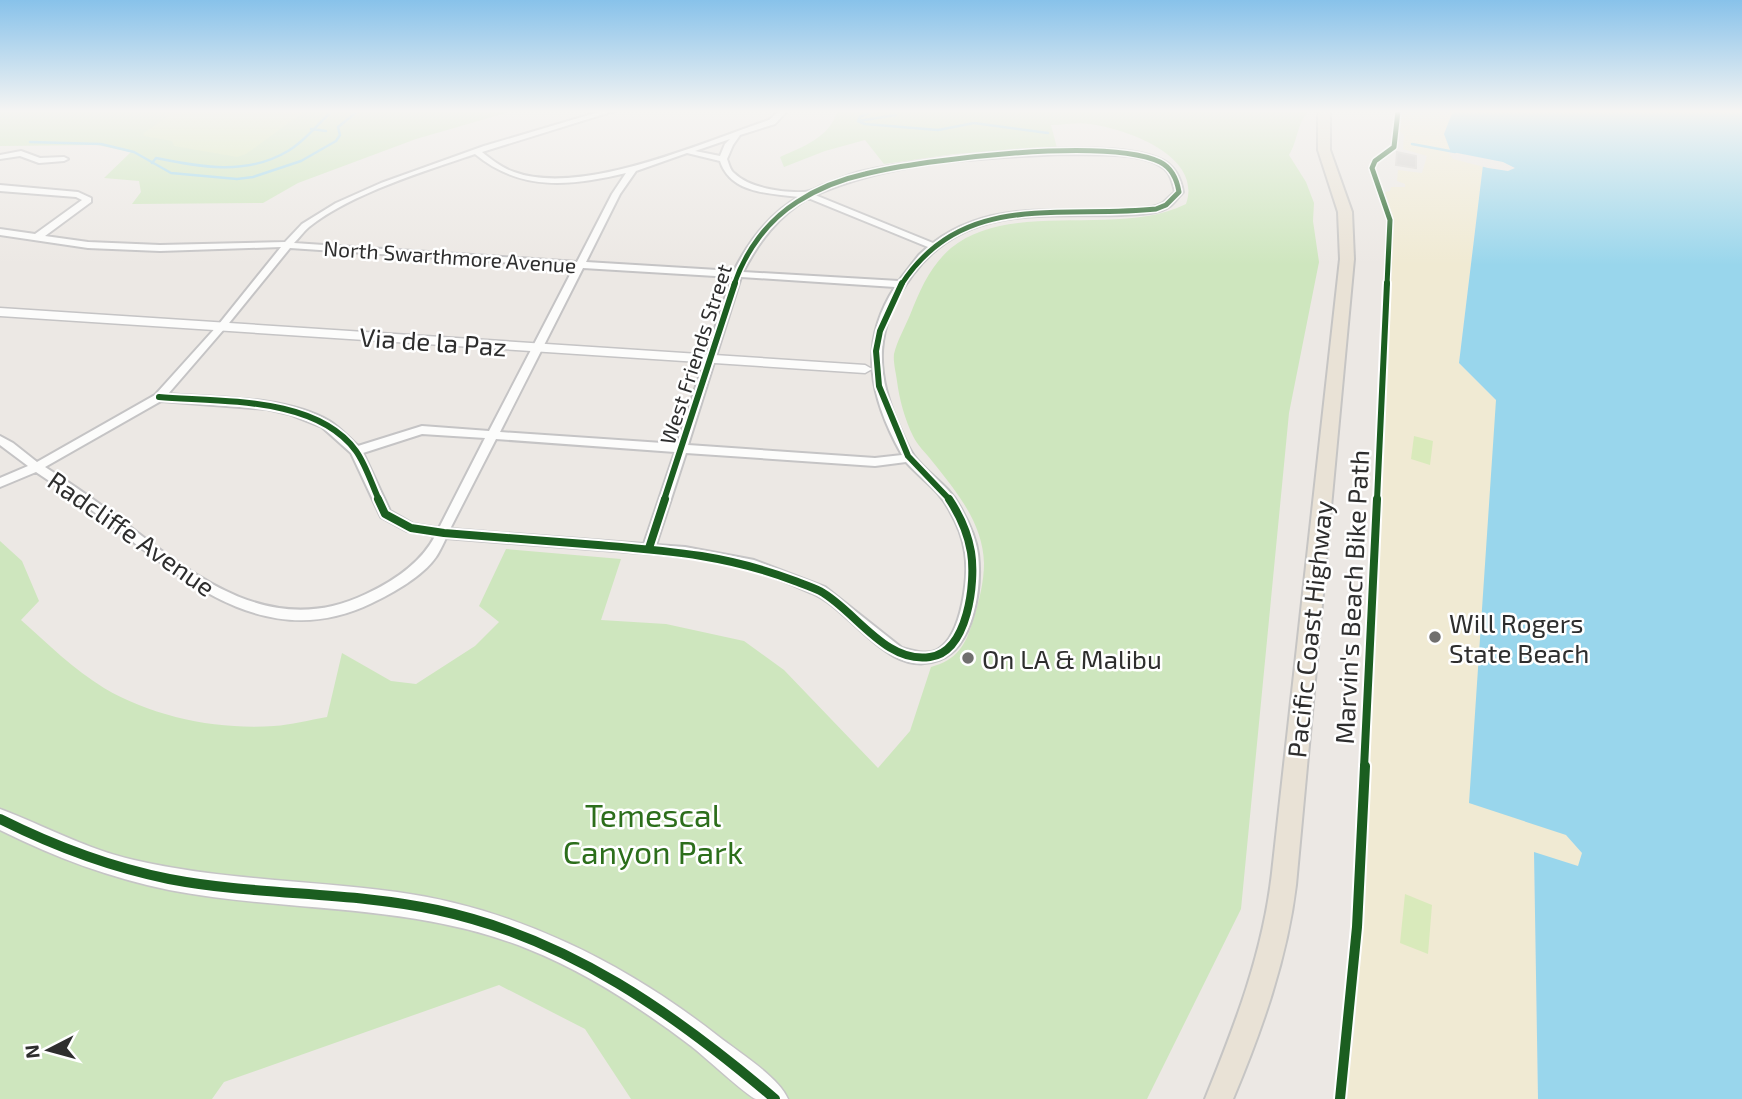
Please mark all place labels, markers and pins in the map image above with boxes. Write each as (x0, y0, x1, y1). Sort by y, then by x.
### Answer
place label: Will Rogers State Beach (1449, 607, 1589, 668)
marker: Will Rogers State Beach (1427, 629, 1443, 645)
place label: On LA & Malibu (982, 643, 1162, 674)
marker: On LA & Malibu (960, 650, 976, 666)

